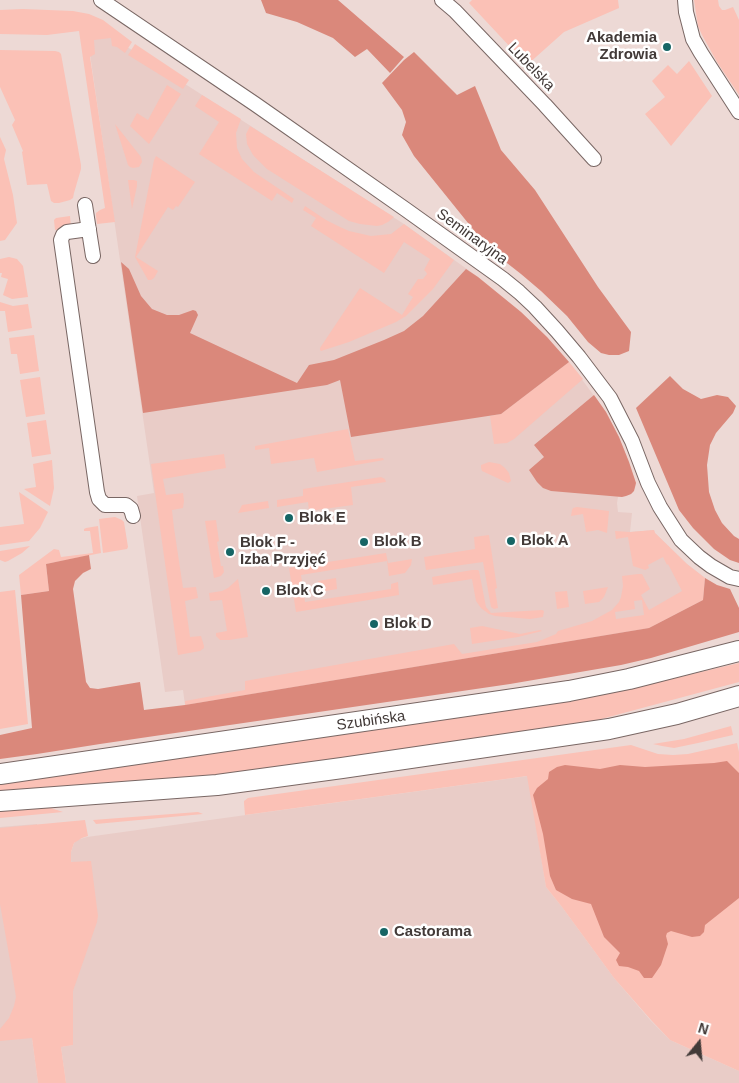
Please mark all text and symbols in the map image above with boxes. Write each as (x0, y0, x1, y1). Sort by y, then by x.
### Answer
place label: Akademia Zdrowia (586, 29, 657, 64)
street label: Lubelska (504, 39, 558, 95)
marker: Akademia Zdrowia (661, 41, 673, 53)
street label: Seminaryjna (433, 205, 511, 269)
place label: Blok E (299, 509, 346, 527)
marker: Blok E (283, 512, 295, 524)
place label: Blok A (521, 532, 569, 550)
place label: Blok B (374, 533, 422, 551)
place label: Blok F - Izba Przyjęć (240, 534, 326, 569)
marker: Blok A (505, 535, 517, 547)
marker: Blok B (358, 536, 370, 548)
marker: Blok F - Izba Przyjęć (224, 546, 236, 558)
place label: Blok C (276, 582, 324, 600)
marker: Blok C (260, 585, 272, 597)
place label: Blok D (384, 615, 432, 633)
marker: Blok D (368, 618, 380, 630)
street label: Szubińska (335, 707, 407, 735)
place label: Castorama (394, 923, 472, 941)
marker: Castorama (378, 926, 390, 938)
north arrow (674, 1018, 724, 1068)
text: N (696, 1020, 711, 1038)

